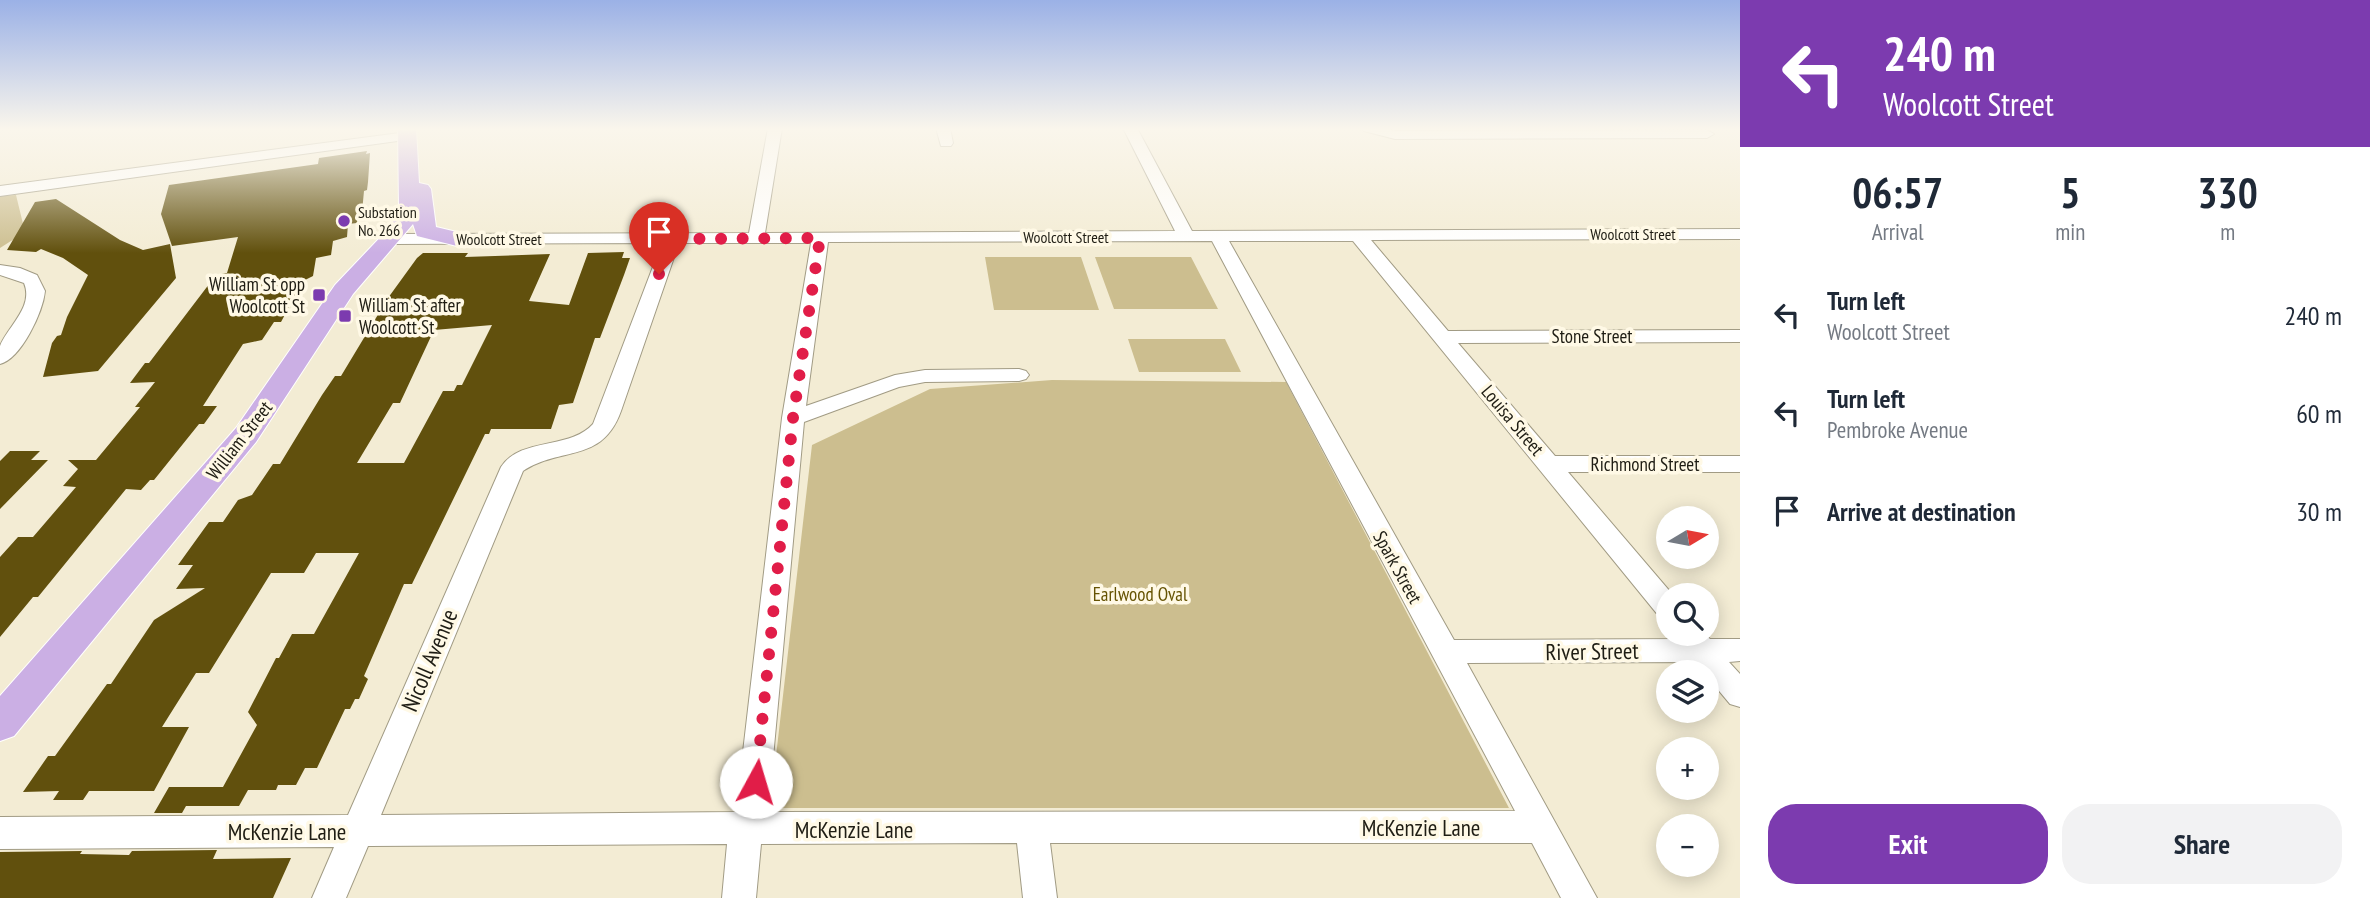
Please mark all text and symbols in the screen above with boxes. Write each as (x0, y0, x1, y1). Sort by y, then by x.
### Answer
text: 240 m (1883, 21, 1996, 85)
icon: left (1768, 28, 1859, 119)
text: Woolcott Street (1883, 83, 2054, 125)
text: 06:57 (1852, 165, 1943, 220)
text: 5 (2060, 165, 2080, 220)
text: 330 (2198, 165, 2258, 220)
place label: Substation No. 266 (358, 202, 417, 240)
pin (629, 202, 689, 274)
marker: Substation No. 266 (336, 213, 352, 229)
icon: arrive (640, 213, 678, 251)
text: Arrival (1872, 217, 1924, 246)
text: min (2055, 217, 2085, 246)
text: m (2220, 217, 2235, 246)
street label: Woolcott Street (1590, 224, 1676, 244)
street label: Woolcott Street (1023, 227, 1109, 247)
street label: Woolcott Street (456, 229, 542, 249)
place label: William St opp Woolcott St (209, 272, 306, 318)
text: Turn left (1827, 284, 1905, 317)
marker: William St opp Woolcott St (311, 287, 327, 303)
place label: William St after Woolcott St (359, 293, 461, 339)
icon: left (1768, 296, 1806, 334)
text: 240 m (2284, 299, 2342, 332)
marker: William St after Woolcott St (337, 308, 353, 324)
text: Woolcott Street (1827, 317, 1950, 346)
street label: Stone Street (1552, 324, 1633, 348)
street label: Louisa Street (1476, 380, 1550, 461)
text: Turn left (1827, 382, 1905, 415)
icon: left (1768, 394, 1806, 432)
street label: William Street (201, 395, 278, 484)
text: 60 m (2296, 397, 2342, 430)
text: Pembroke Avenue (1827, 415, 1968, 444)
street label: Richmond Street (1591, 452, 1700, 476)
icon: arrive (1768, 492, 1806, 530)
text: Arrive at destination (1827, 495, 2016, 528)
text: 30 m (2296, 495, 2342, 528)
north arrow (1656, 506, 1718, 569)
map controls (1656, 506, 1719, 877)
street label: Spark Street (1368, 526, 1428, 608)
park label: Earlwood Oval (1093, 582, 1188, 606)
button: search (1656, 583, 1719, 646)
street label: Nicoll Avenue (395, 605, 463, 715)
street label: River Street (1545, 636, 1640, 666)
button: layers (1656, 660, 1719, 723)
button: + (1656, 737, 1719, 800)
position arrow (719, 745, 793, 819)
button: Exit (1768, 804, 2048, 884)
button: Share (2062, 804, 2342, 884)
street label: McKenzie Lane (1362, 813, 1480, 842)
button: − (1656, 814, 1719, 877)
street label: McKenzie Lane (795, 815, 913, 844)
street label: McKenzie Lane (228, 817, 346, 846)

